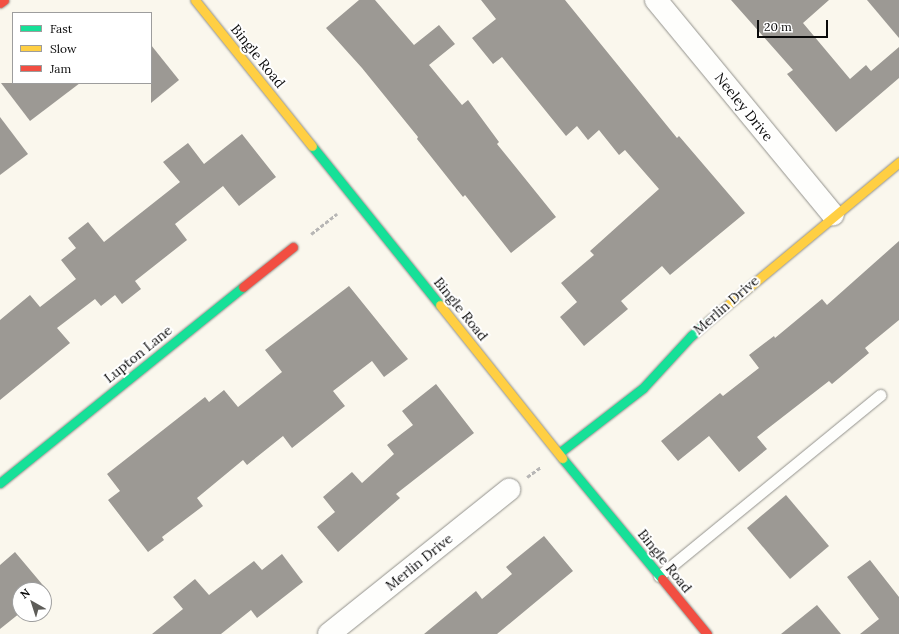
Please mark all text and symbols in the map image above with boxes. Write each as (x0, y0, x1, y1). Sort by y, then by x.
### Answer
legend (12, 12, 152, 84)
scale bar (759, 12, 830, 38)
text: 20 m (764, 19, 792, 34)
text: Fast (50, 21, 73, 36)
street label: Bingle Road (227, 21, 289, 91)
text: Slow (50, 41, 77, 56)
text: Jam (50, 61, 71, 76)
street label: Neeley Drive (711, 69, 777, 145)
street label: Merlin Drive (690, 272, 762, 338)
street label: Bingle Road (430, 274, 492, 344)
street label: Lupton Lane (101, 322, 175, 386)
street label: Bingle Road (634, 526, 696, 596)
street label: Merlin Drive (382, 530, 456, 594)
north arrow (12, 582, 52, 622)
text: N (17, 585, 33, 602)

